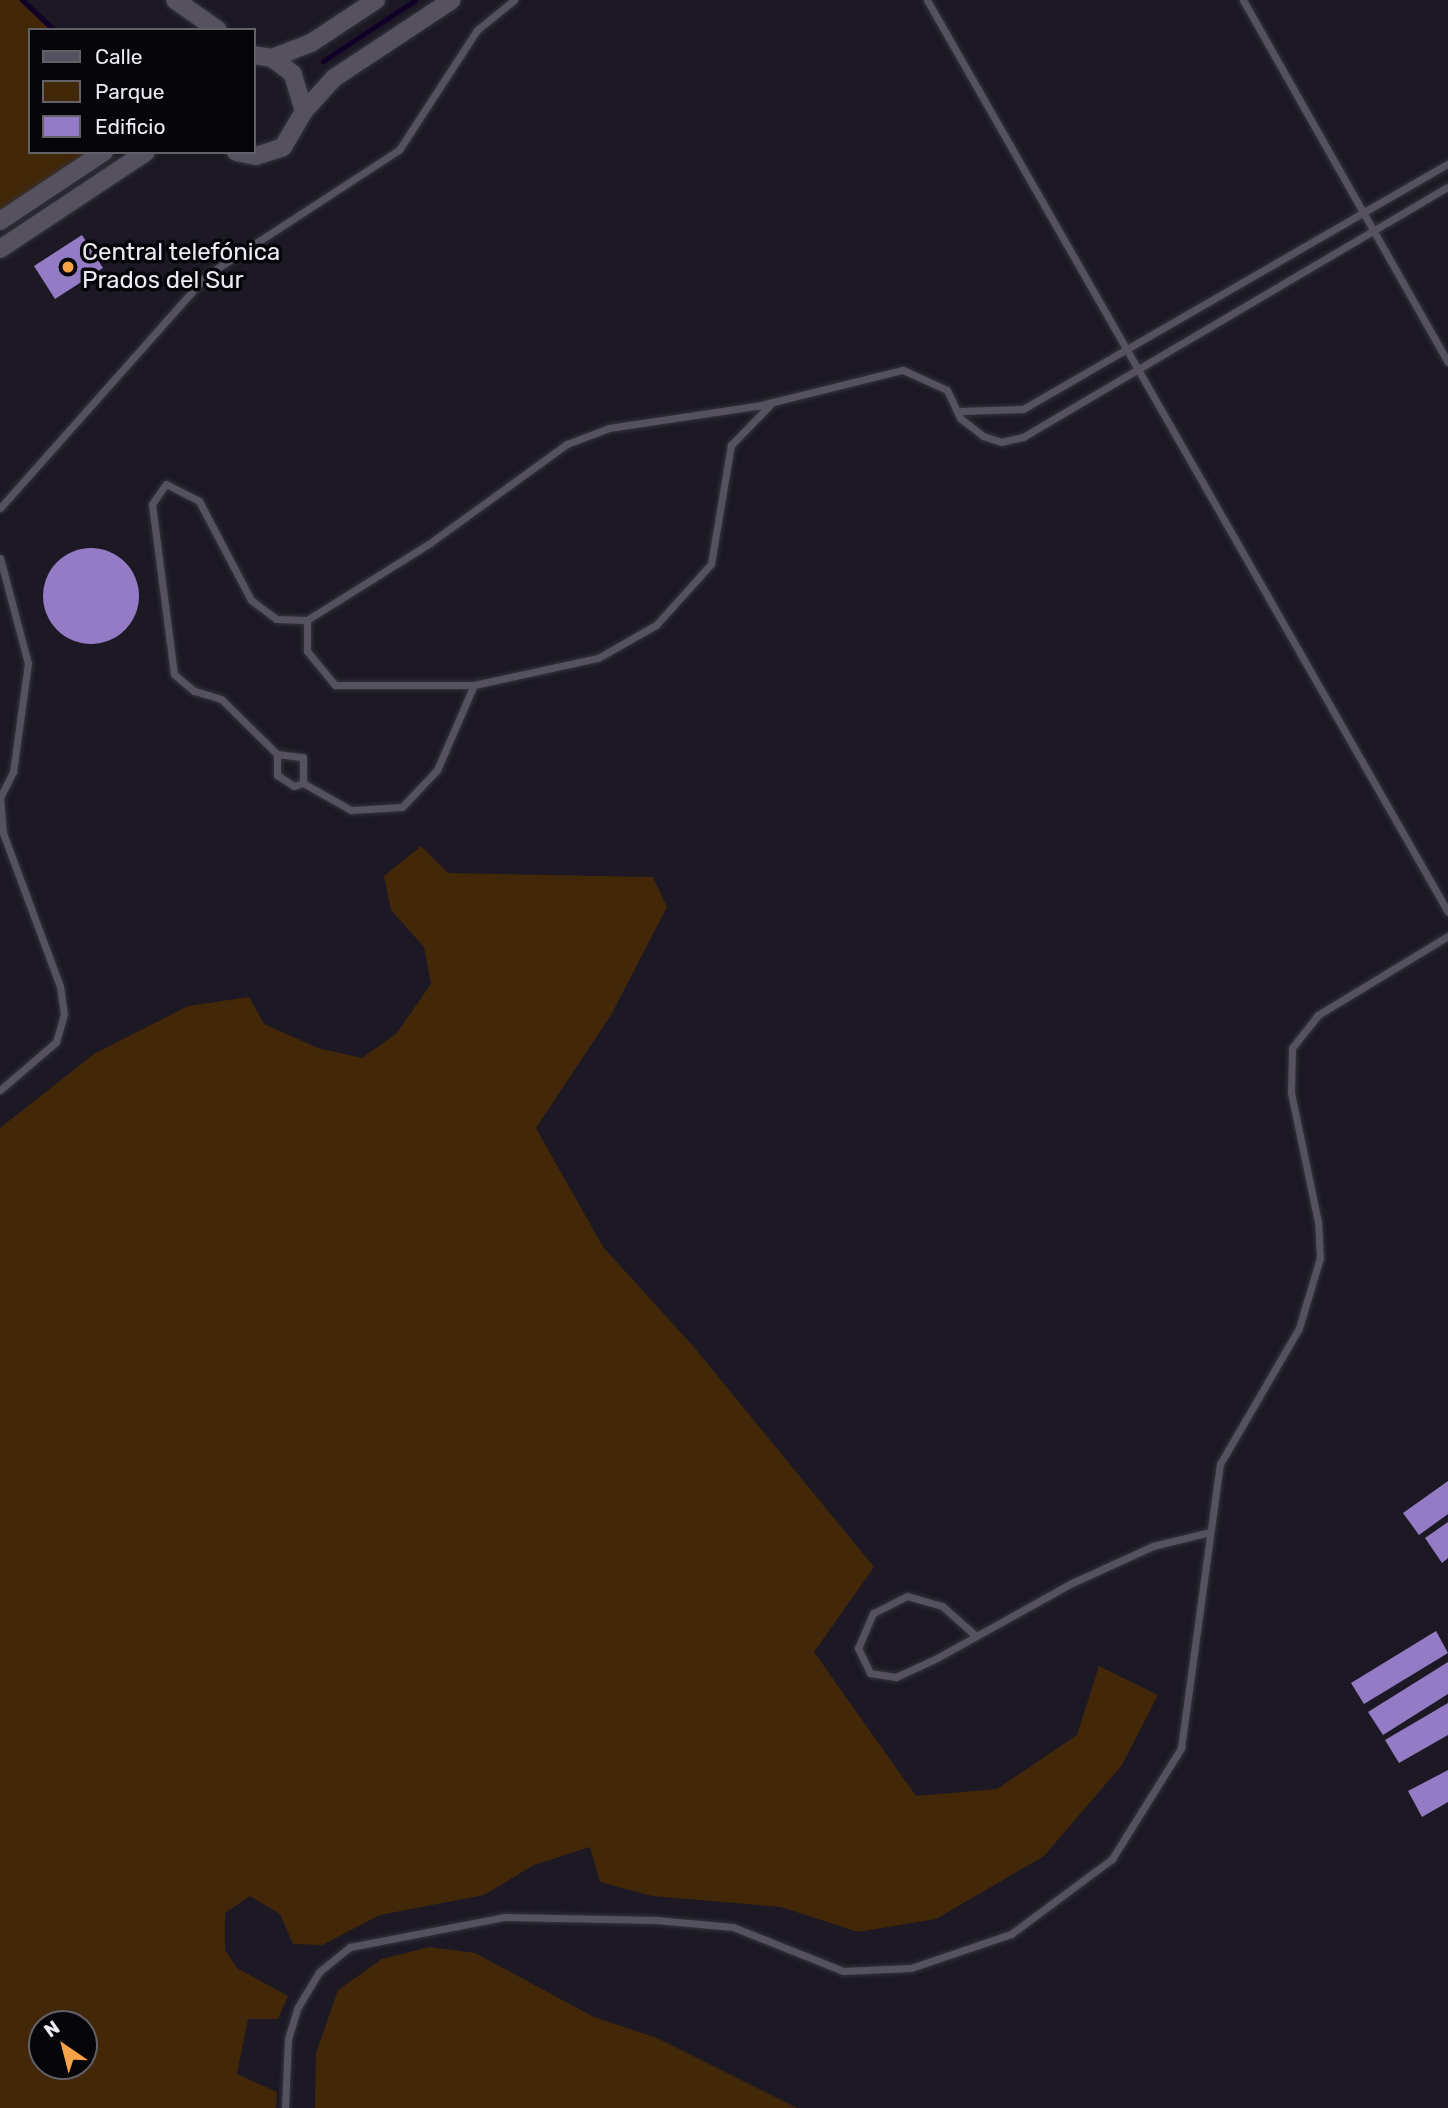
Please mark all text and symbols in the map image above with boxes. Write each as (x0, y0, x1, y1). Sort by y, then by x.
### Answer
legend (28, 28, 256, 154)
text: Calle (95, 44, 143, 69)
text: Parque (95, 79, 165, 104)
text: Edificio (95, 114, 165, 139)
place label: Central telefónica Prados del Sur (82, 239, 281, 295)
marker: Central telefónica Prados del Sur (60, 259, 76, 275)
north arrow (28, 2010, 98, 2080)
text: N (40, 2016, 64, 2042)

